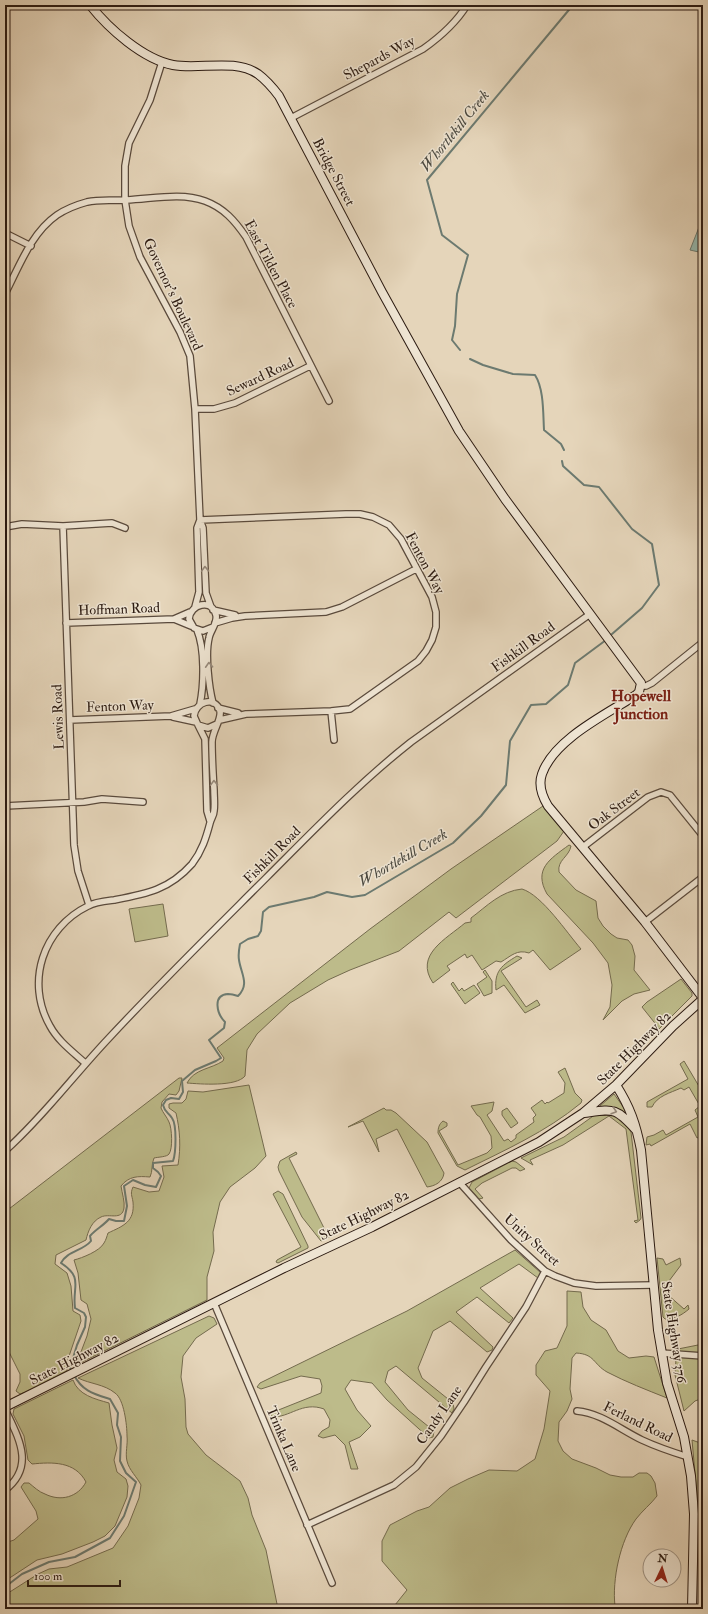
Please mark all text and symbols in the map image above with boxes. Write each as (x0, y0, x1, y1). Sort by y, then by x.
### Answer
street label: Shepards Way (340, 32, 419, 85)
water label: Whortlekill Creek (416, 86, 494, 176)
street label: Bridge Street (309, 135, 359, 209)
street label: East Tilden Place (241, 217, 301, 311)
street label: Governor's Boulevard (140, 235, 207, 353)
street label: Seward Road (224, 354, 296, 400)
street label: Fenton Way (401, 529, 449, 598)
one-way arrow (200, 566, 209, 572)
street label: Hoffman Road (78, 599, 160, 619)
street label: Fishkill Road (488, 618, 558, 676)
one-way arrow (204, 662, 213, 668)
street label: Lewis Road (48, 684, 68, 750)
district label: Hopewell Junction (611, 686, 672, 725)
street label: Fenton Way (86, 696, 155, 717)
one-way arrow (209, 780, 218, 786)
street label: Oak Street (585, 784, 644, 834)
street label: Fishkill Road (240, 823, 304, 887)
water label: Whortlekill Creek (355, 825, 451, 891)
street label: State Highway 82 (593, 1007, 675, 1089)
one-way arrow (611, 1107, 617, 1115)
street label: State Highway 82 (316, 1186, 412, 1245)
street label: Unity Street (500, 1210, 564, 1271)
street label: State Highway 376 (657, 1280, 691, 1385)
street label: State Highway 82 (27, 1329, 122, 1390)
street label: Candy Lane (413, 1382, 466, 1448)
street label: Ferland Road (601, 1398, 676, 1446)
street label: Trinka Lane (263, 1404, 305, 1474)
north arrow (642, 1548, 682, 1588)
text: N (656, 1552, 669, 1565)
scale bar (28, 1562, 120, 1588)
text: 100 m (34, 1569, 63, 1584)

